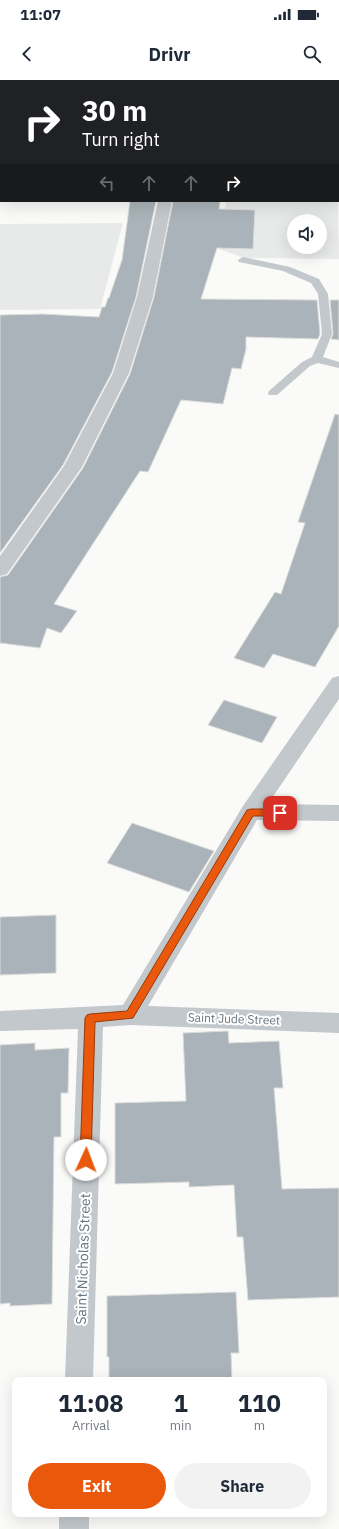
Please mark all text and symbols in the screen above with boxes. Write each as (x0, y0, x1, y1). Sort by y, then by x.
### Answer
text: 11:07 (20, 5, 61, 24)
icon: back (16, 43, 38, 65)
text: Drivr (149, 43, 190, 66)
icon: search (301, 43, 323, 65)
text: 30 m (82, 92, 147, 129)
icon: right (16, 96, 68, 148)
text: Turn right (82, 128, 160, 151)
icon: left (96, 172, 118, 194)
icon: ahead (138, 172, 160, 194)
icon: ahead (180, 172, 202, 194)
icon: right (222, 172, 244, 194)
map controls (287, 214, 327, 254)
button: sound (287, 214, 327, 254)
pin (263, 796, 297, 830)
icon: arrive (269, 802, 291, 824)
street label: Saint Jude Street (188, 1009, 280, 1028)
position arrow (65, 1139, 107, 1181)
street label: Saint Nicholas Street (72, 1193, 94, 1325)
text: 11:08 (58, 1387, 124, 1419)
text: 1 (173, 1387, 188, 1419)
text: 110 (238, 1387, 281, 1419)
text: Arrival (72, 1417, 110, 1434)
text: min (170, 1417, 192, 1434)
text: m (254, 1417, 265, 1434)
button: Exit (28, 1463, 166, 1509)
button: Share (174, 1463, 311, 1509)

